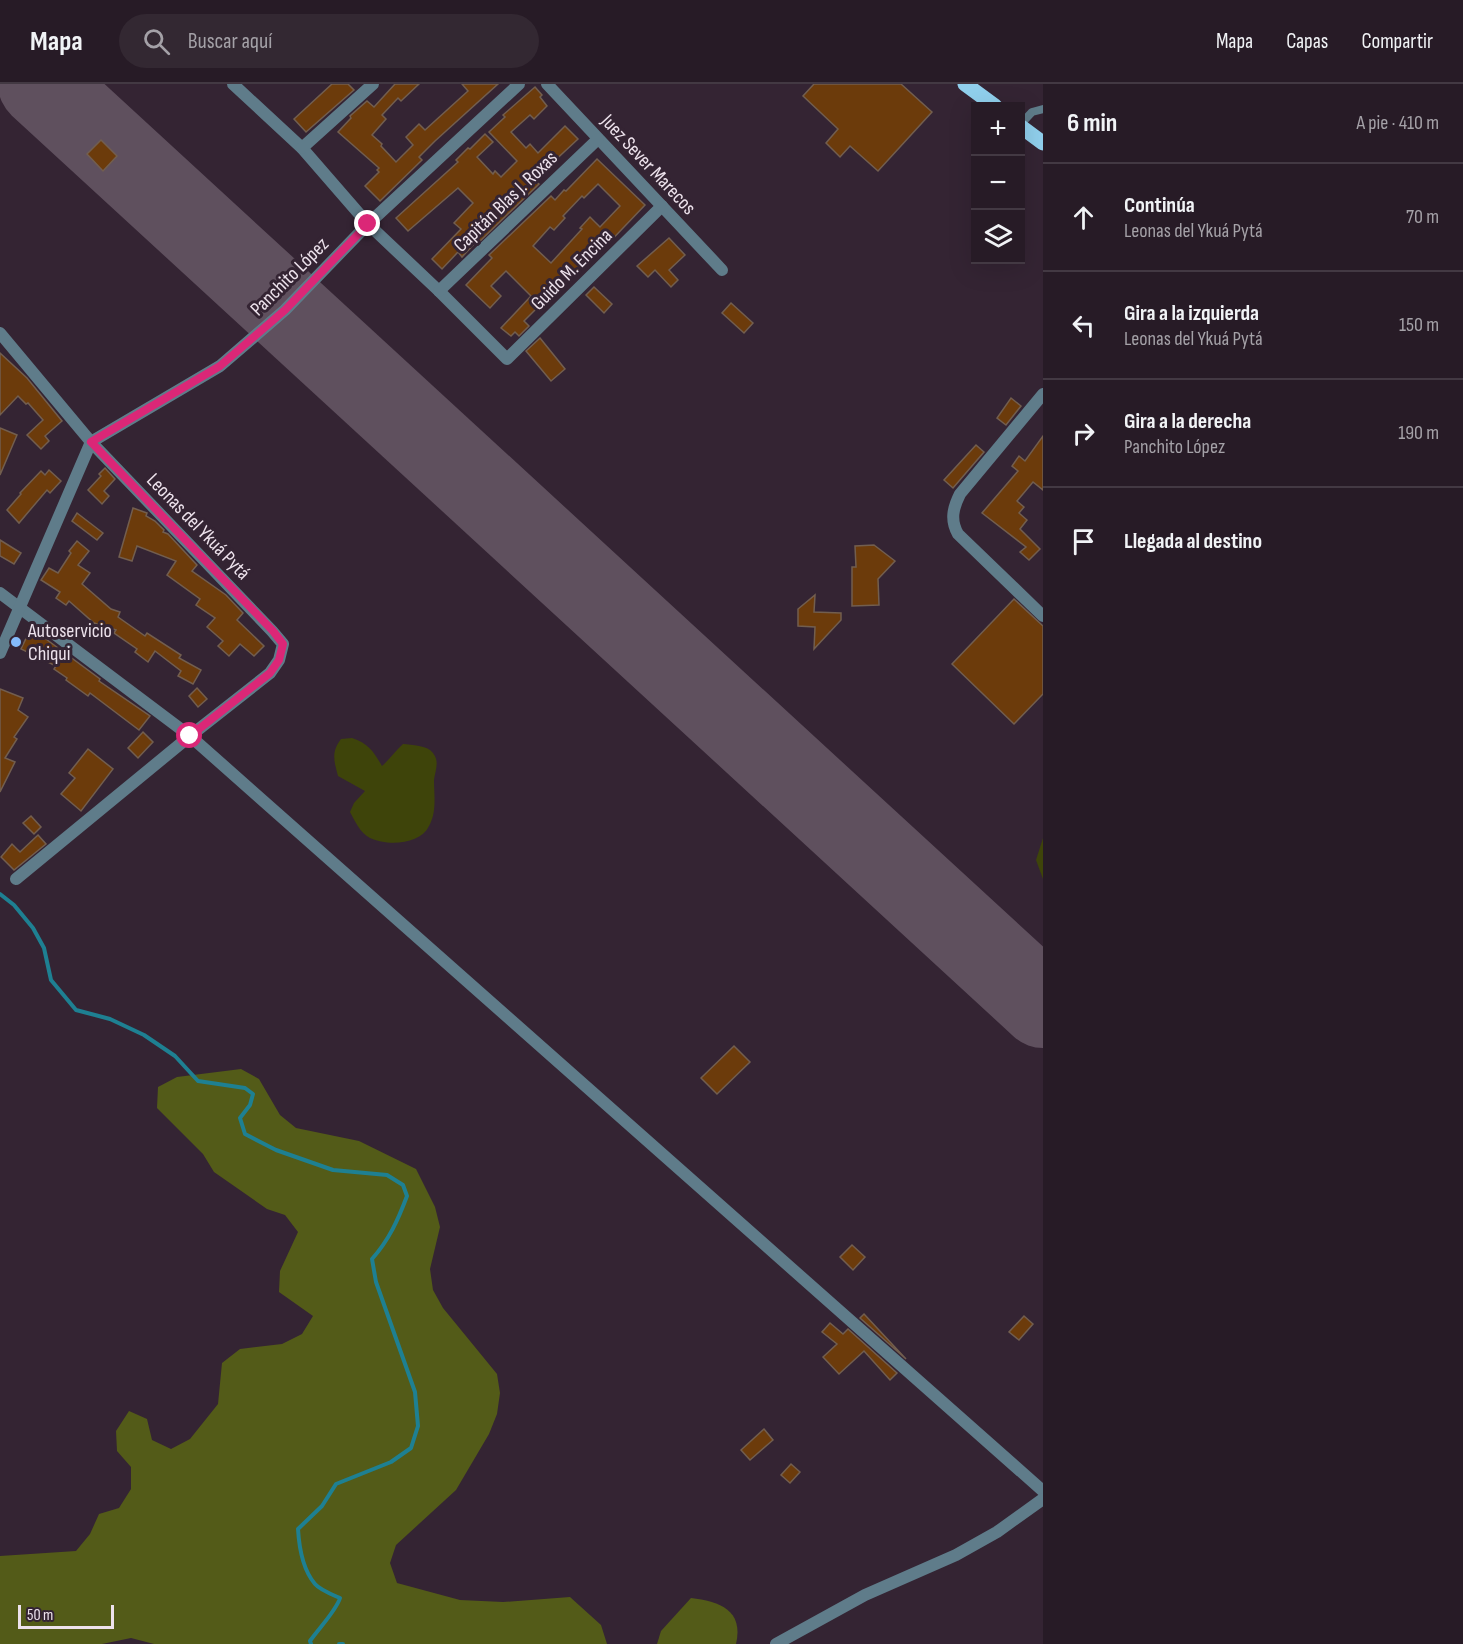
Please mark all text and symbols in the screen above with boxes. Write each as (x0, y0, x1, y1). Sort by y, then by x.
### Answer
search box (119, 14, 539, 68)
text: Mapa (30, 25, 83, 58)
icon: search (140, 25, 173, 58)
text: Buscar aquí (188, 28, 272, 55)
text: Mapa (1216, 29, 1253, 54)
text: Capas (1286, 29, 1328, 54)
text: Compartir (1361, 29, 1433, 54)
map controls (971, 102, 1025, 264)
button: + (971, 102, 1025, 156)
text: 6 min (1067, 108, 1117, 139)
street label: Juez Sever Marecos (595, 109, 701, 220)
text: A pie · 410 m (1357, 111, 1439, 135)
street label: Capitán Blas J. Roxas (449, 146, 563, 257)
button: − (971, 156, 1025, 210)
text: Continúa (1124, 192, 1195, 219)
icon: ahead (1067, 201, 1100, 234)
text: 70 m (1406, 205, 1439, 229)
route end (354, 210, 380, 236)
button: layers (971, 210, 1025, 264)
text: Leonas del Ykuá Pytá (1124, 219, 1263, 243)
street label: Guido M. Encina (526, 224, 618, 316)
street label: Panchito López (245, 232, 334, 321)
text: Gira a la izquierda (1124, 300, 1259, 327)
icon: left (1067, 309, 1100, 342)
text: 150 m (1399, 313, 1439, 337)
text: Leonas del Ykuá Pytá (1124, 327, 1263, 351)
text: Gira a la derecha (1124, 408, 1251, 435)
icon: right (1067, 417, 1100, 450)
text: 190 m (1398, 421, 1439, 445)
text: Panchito López (1124, 435, 1225, 459)
street label: Leonas del Ykuá Pytá (141, 468, 255, 585)
icon: arrive (1067, 525, 1100, 558)
text: Llegada al destino (1124, 528, 1262, 555)
place label: Autoservicio Chiqui (27, 619, 112, 666)
marker: Autoservicio Chiqui (9, 635, 23, 649)
route start (176, 722, 202, 748)
scale bar (18, 1602, 114, 1630)
text: 50 m (27, 1606, 53, 1625)

